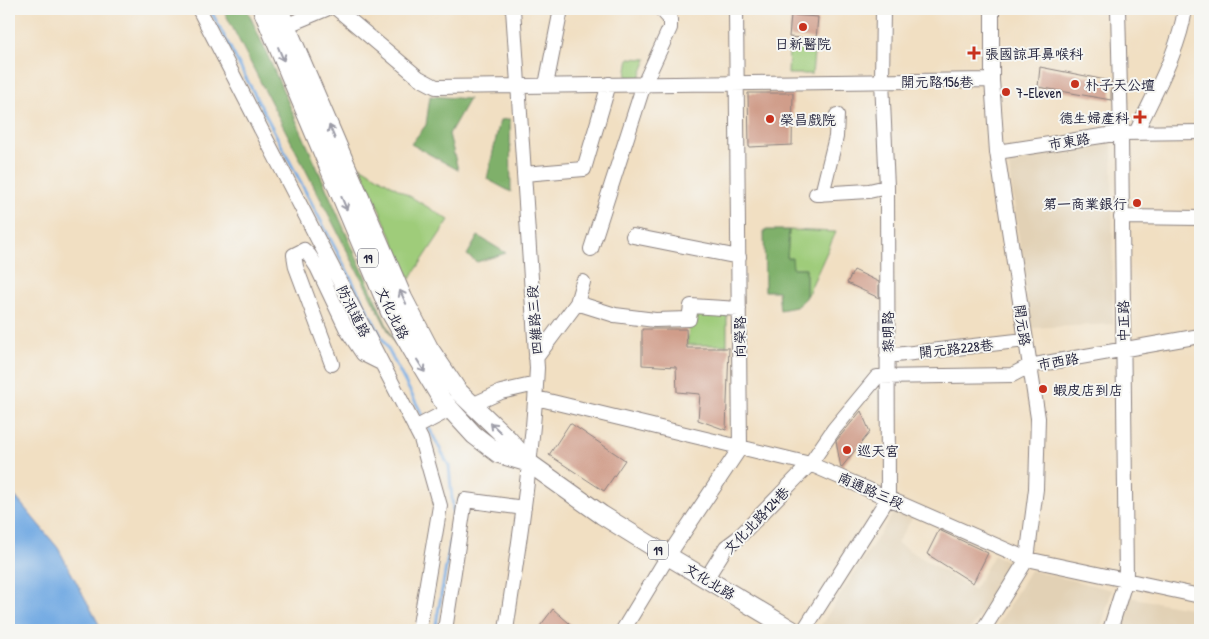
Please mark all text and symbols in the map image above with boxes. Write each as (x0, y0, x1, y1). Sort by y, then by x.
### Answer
marker: 日新醫院 (797, 21, 809, 33)
place label: 日新醫院 (775, 34, 831, 53)
place label: 張國諒耳鼻喉科 (985, 44, 1084, 63)
one-way arrow (277, 46, 287, 61)
marker: 張國諒耳鼻喉科 (967, 46, 981, 60)
street label: 開元路156巷 (901, 72, 974, 91)
place label: 朴子天公壇 (1085, 75, 1155, 94)
marker: 朴子天公壇 (1069, 78, 1081, 90)
place label: 7-Eleven (1016, 83, 1062, 102)
marker: 7-Eleven (1000, 86, 1012, 98)
place label: 德生婦產科 (1059, 108, 1130, 127)
place label: 榮昌戲院 (780, 110, 836, 129)
marker: 德生婦產科 (1133, 110, 1147, 124)
marker: 榮昌戲院 (764, 113, 776, 125)
one-way arrow (326, 124, 335, 139)
street label: 市東路 (1047, 128, 1091, 154)
place label: 第一商業銀行 (1043, 194, 1127, 213)
one-way arrow (340, 195, 350, 210)
marker: 第一商業銀行 (1131, 197, 1143, 209)
road number: 19 (358, 248, 378, 268)
street label: 防汛道路 (333, 282, 375, 340)
street label: 文化北路 (372, 284, 414, 342)
street label: 四維路三段 (522, 284, 546, 356)
one-way arrow (397, 290, 407, 305)
street label: 中正路 (1113, 300, 1133, 342)
street label: 開元路 (1011, 303, 1035, 347)
street label: 黎明路 (878, 311, 897, 353)
street label: 向榮路 (730, 316, 749, 358)
street label: 開元路228巷 (918, 335, 995, 361)
street label: 市西路 (1036, 348, 1080, 374)
one-way arrow (417, 358, 427, 372)
place label: 蝦皮店到店 (1053, 380, 1123, 399)
marker: 蝦皮店到店 (1037, 383, 1049, 395)
one-way arrow (490, 422, 503, 434)
place label: 巡天宮 (857, 441, 899, 460)
marker: 巡天宮 (841, 444, 853, 456)
street label: 南通路三段 (835, 467, 907, 513)
street label: 文化北路124巷 (719, 481, 794, 558)
road number: 19 (648, 540, 668, 560)
street label: 文化北路 (681, 558, 739, 604)

